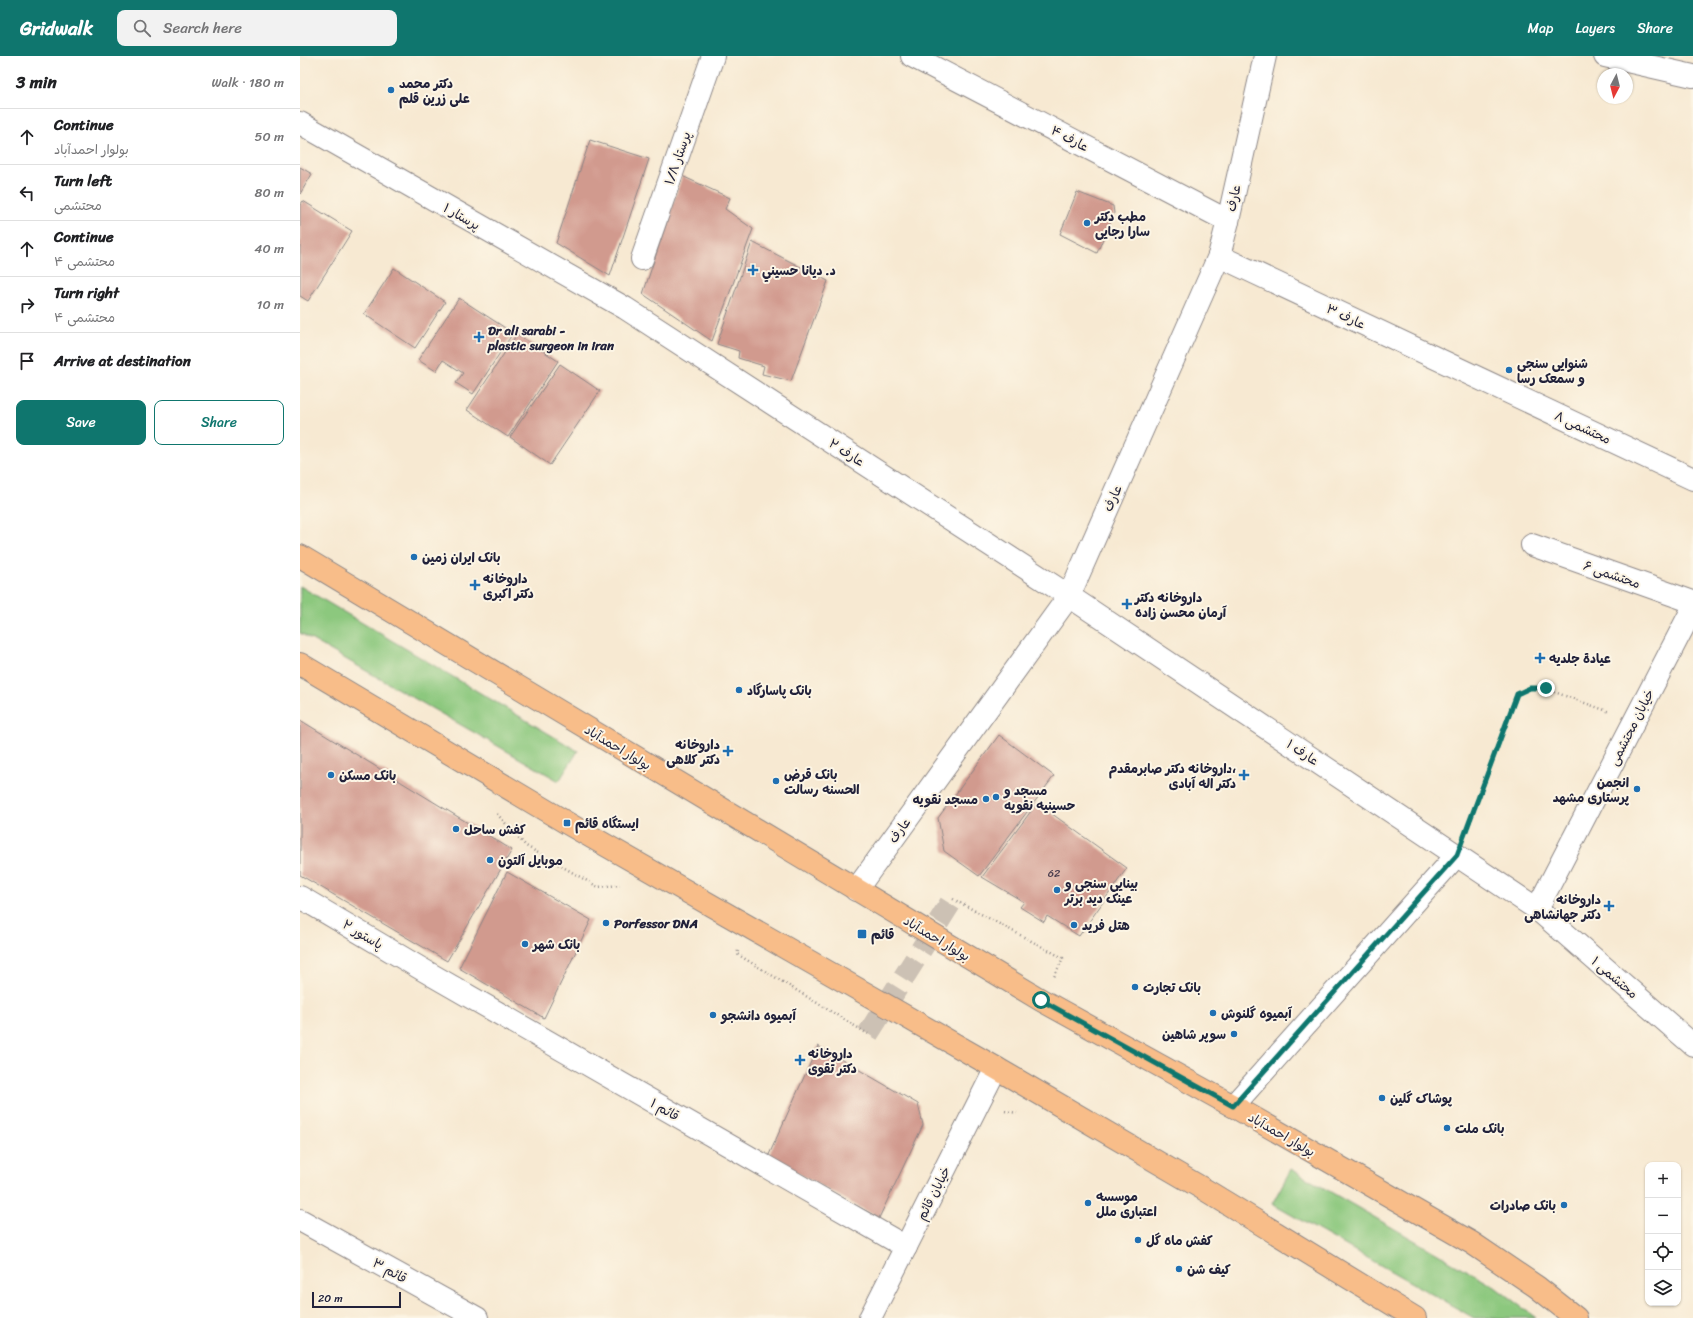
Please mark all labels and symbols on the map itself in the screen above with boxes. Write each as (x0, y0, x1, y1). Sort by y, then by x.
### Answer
north arrow (1597, 68, 1633, 104)
place label: دکتر محمد علی زرین قلم (399, 72, 470, 110)
marker: دکتر محمد علی زرین قلم (386, 85, 396, 95)
street label: عارف ۴ (1047, 119, 1093, 158)
street label: پرستار ۱/۸ (658, 128, 697, 188)
street label: عارف (1219, 182, 1248, 214)
street label: پرستار ۱ (439, 197, 485, 236)
place label: مطب دکتر سارا رجایی (1094, 205, 1150, 243)
marker: مطب دکتر سارا رجایی (1082, 218, 1092, 228)
place label: د. ديانا حسيني (762, 259, 836, 283)
marker: د. ديانا حسيني (747, 264, 759, 276)
street label: عارف ۳ (1322, 297, 1369, 336)
place label: Dr ali sarabi - plastic surgeon in iran (487, 319, 615, 357)
marker: Dr ali sarabi - plastic surgeon in iran (473, 331, 485, 343)
place label: شنوایی سنجی و سمعک رسا (1517, 352, 1588, 390)
marker: شنوایی سنجی و سمعک رسا (1504, 365, 1514, 375)
street label: محتشمی ۸ (1551, 404, 1615, 451)
street label: عارف ۲ (824, 432, 869, 473)
street label: عارف (1096, 481, 1128, 515)
place label: بانک ایران زمین (422, 546, 501, 569)
marker: بانک ایران زمین (409, 552, 419, 562)
street label: محتشمی ۶ (1580, 554, 1644, 595)
place label: داروخانه دکتر اکبری (483, 567, 534, 605)
marker: داروخانه دکتر اکبری (470, 580, 480, 590)
place label: داروخانه دکتر آرمان محسن زاده (1134, 586, 1227, 624)
marker: داروخانه دکتر آرمان محسن زاده (1122, 599, 1132, 609)
place label: عيادة جلديه (1549, 647, 1611, 670)
marker: عيادة جلديه (1534, 652, 1546, 664)
place label: بانک پاسارگاد (747, 679, 812, 702)
route end (1537, 679, 1555, 697)
marker: بانک پاسارگاد (734, 685, 744, 695)
street label: خیابان محتشمی (1602, 685, 1661, 770)
street label: بولوار احمدآباد (580, 718, 656, 777)
place label: داروخانه دکتر کلاهی (666, 733, 720, 771)
street label: عارف ۱ (1282, 733, 1324, 772)
marker: داروخانه دکتر کلاهی (723, 746, 733, 756)
place label: داروخانه دکتر صابرمقدم، دکتر اله آبادی (1109, 757, 1236, 795)
place label: بانک قرض الحسنه رسالت (784, 763, 860, 801)
place label: بانک مسکن (339, 764, 397, 787)
marker: بانک مسکن (326, 770, 336, 780)
marker: داروخانه دکتر صابرمقدم، دکتر اله آبادی (1239, 770, 1249, 780)
place label: انجمن پرستاری مشهد (1553, 771, 1629, 809)
marker: بانک قرض الحسنه رسالت (771, 776, 781, 786)
place label: مسجد و حسینیه نقویه (1003, 779, 1076, 817)
marker: انجمن پرستاری مشهد (1632, 784, 1642, 794)
place label: مسجد نقویه (912, 788, 978, 811)
marker: مسجد و حسینیه نقویه (991, 792, 1001, 802)
marker: مسجد نقویه (981, 794, 991, 804)
place label: ایستگاه قائم (575, 812, 639, 835)
street label: عارف (882, 813, 917, 848)
place label: کفش ساحل (464, 818, 526, 841)
marker: ایستگاه قائم (562, 818, 572, 828)
marker: کفش ساحل (451, 824, 461, 834)
place label: موبایل آلتون (498, 849, 563, 872)
marker: موبایل آلتون (485, 855, 495, 865)
house number: 62 (1048, 864, 1061, 883)
place label: بینایی سنجی و عینک دید برتر (1063, 872, 1138, 910)
marker: بینایی سنجی و عینک دید برتر (1052, 885, 1062, 895)
place label: داروخانه دکتر جهانشاهی (1524, 888, 1601, 926)
marker: داروخانه دکتر جهانشاهی (1604, 901, 1614, 911)
street label: بولوار احمدآباد (899, 909, 975, 968)
place label: Porfessor DNA (614, 912, 698, 935)
street label: پاستور ۲ (338, 913, 388, 956)
place label: هتل فرید (1082, 914, 1130, 937)
marker: Porfessor DNA (601, 918, 611, 928)
marker: هتل فرید (1069, 920, 1079, 930)
place label: قائم (871, 923, 895, 946)
marker: قائم (856, 928, 868, 940)
place label: بانک شهر (531, 933, 581, 956)
marker: بانک شهر (520, 939, 530, 949)
street label: محتشمی ۱ (1586, 950, 1643, 1004)
place label: بانک تجارت (1143, 976, 1201, 999)
marker: بانک تجارت (1130, 982, 1140, 992)
route start (1032, 991, 1050, 1009)
place label: آبمیوه گلنوش (1221, 1002, 1292, 1025)
place label: آبمیوه دانشجو (720, 1004, 796, 1027)
marker: آبمیوه گلنوش (1208, 1008, 1218, 1018)
marker: آبمیوه دانشجو (708, 1010, 718, 1020)
place label: سوپر شاهین (1162, 1023, 1226, 1046)
marker: سوپر شاهین (1229, 1029, 1239, 1039)
place label: داروخانه دکتر تقوی (808, 1042, 857, 1080)
marker: داروخانه دکتر تقوی (795, 1055, 805, 1065)
place label: پوشاک گلین (1390, 1087, 1452, 1110)
street label: قائم ۱ (646, 1092, 684, 1127)
marker: پوشاک گلین (1377, 1093, 1387, 1103)
street label: بولوار احمدآباد (1244, 1106, 1320, 1163)
place label: بانک ملت (1455, 1117, 1505, 1140)
marker: بانک ملت (1442, 1123, 1452, 1133)
street label: خیابان قائم (910, 1162, 957, 1224)
place label: موسسه اعتباری ملل (1096, 1185, 1157, 1223)
place label: بانک صادرات (1490, 1194, 1556, 1217)
marker: موسسه اعتباری ملل (1083, 1198, 1093, 1208)
marker: بانک صادرات (1559, 1200, 1569, 1210)
place label: کفش ماه گل (1146, 1229, 1213, 1252)
marker: کفش ماه گل (1133, 1235, 1143, 1245)
street label: قائم ۳ (368, 1251, 411, 1289)
place label: کیف شن (1187, 1258, 1231, 1281)
marker: کیف شن (1174, 1264, 1184, 1274)
scale bar (312, 1290, 401, 1309)

